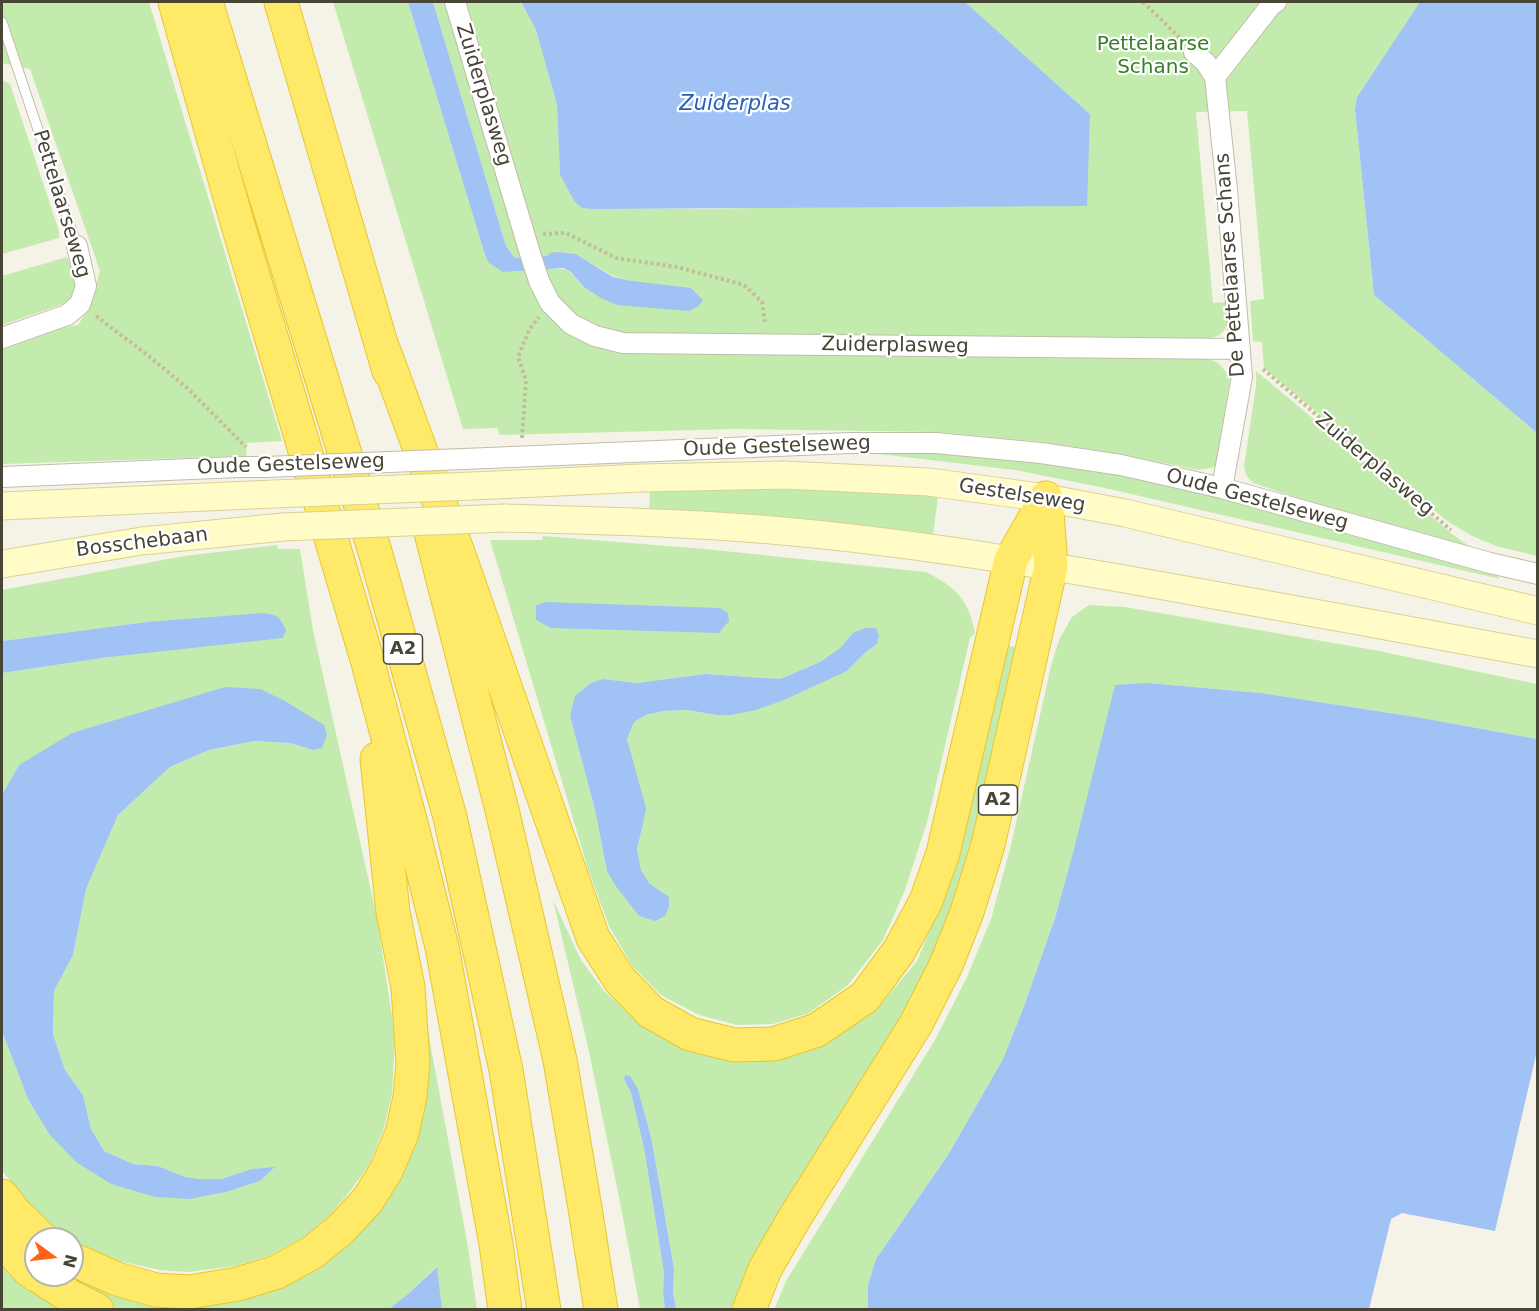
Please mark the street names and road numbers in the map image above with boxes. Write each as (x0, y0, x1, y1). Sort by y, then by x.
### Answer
street label: Zuiderplasweg (450, 21, 516, 169)
street label: Pettelaarseweg (27, 127, 95, 281)
street label: De Pettelaarse Schans (1211, 152, 1251, 378)
street label: Zuiderplasweg (821, 333, 969, 359)
street label: Zuiderplasweg (1310, 408, 1438, 522)
street label: Oude Gestelseweg (683, 432, 871, 462)
street label: Oude Gestelseweg (197, 450, 385, 480)
street label: Oude Gestelseweg (1163, 464, 1351, 536)
street label: Gestelseweg (957, 474, 1087, 518)
street label: Bosschebaan (75, 523, 209, 563)
road number: A2 (384, 634, 422, 664)
road number: A2 (978, 785, 1018, 815)

